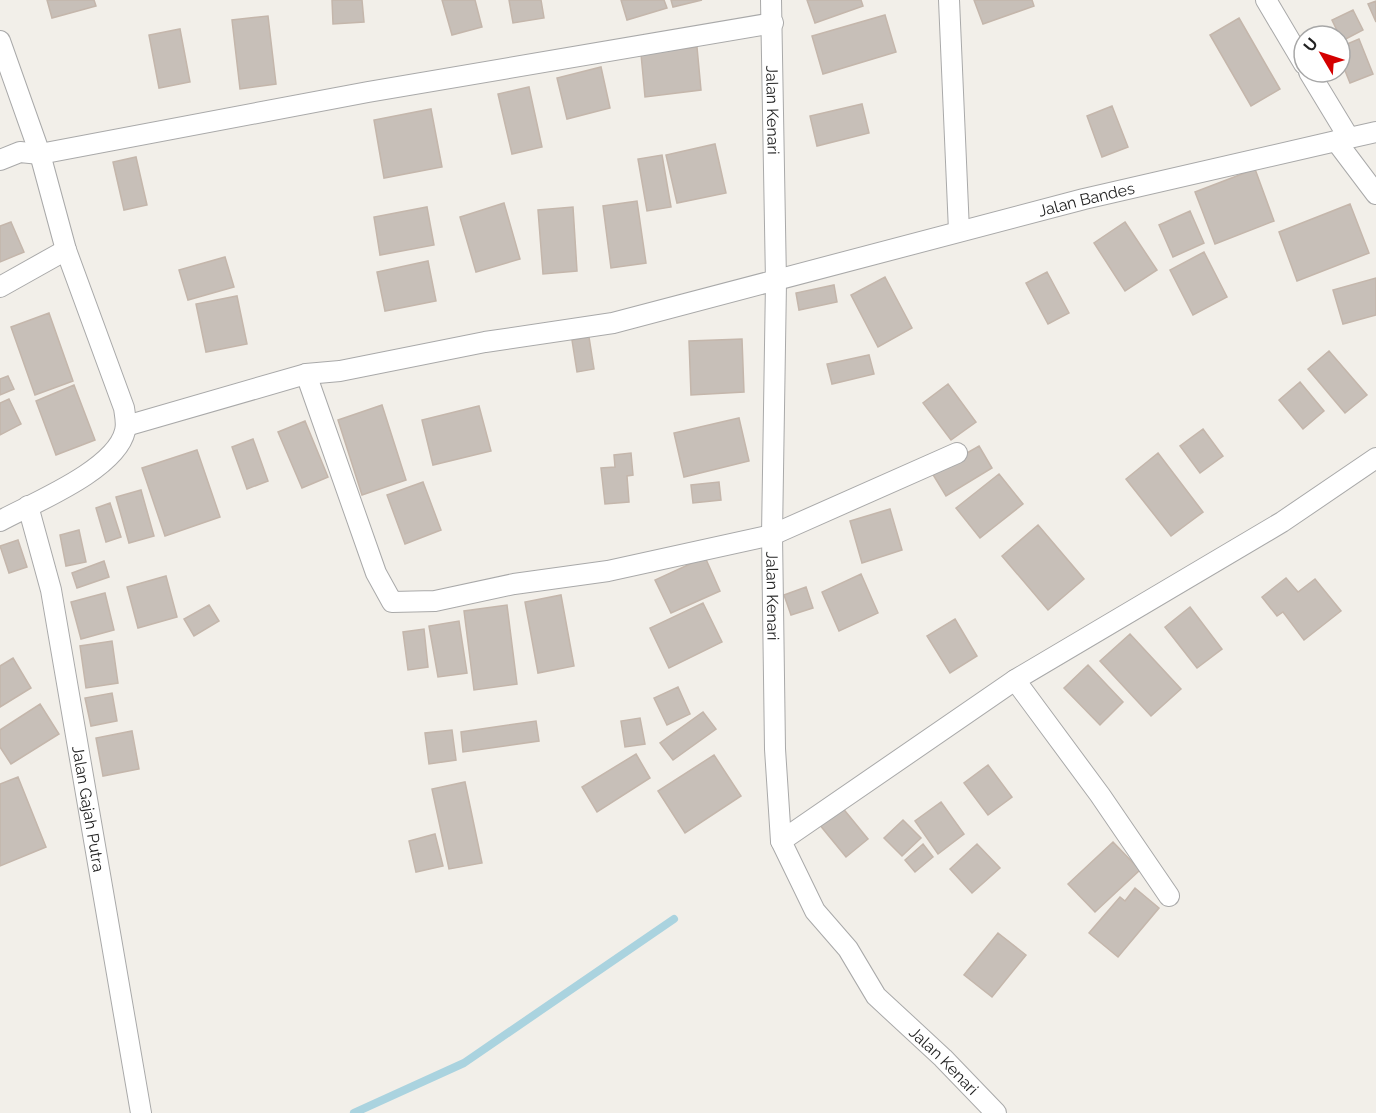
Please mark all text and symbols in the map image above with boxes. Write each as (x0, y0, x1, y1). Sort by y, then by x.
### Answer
north arrow (1292, 24, 1352, 84)
text: U (1300, 34, 1322, 56)
street label: Jalan Kenari (763, 65, 783, 155)
street label: Jalan Bandes (1036, 178, 1137, 220)
street label: Jalan Kenari (763, 551, 783, 641)
street label: Jalan Gajah Putra (68, 744, 109, 873)
street label: Jalan Kenari (906, 1022, 983, 1099)

